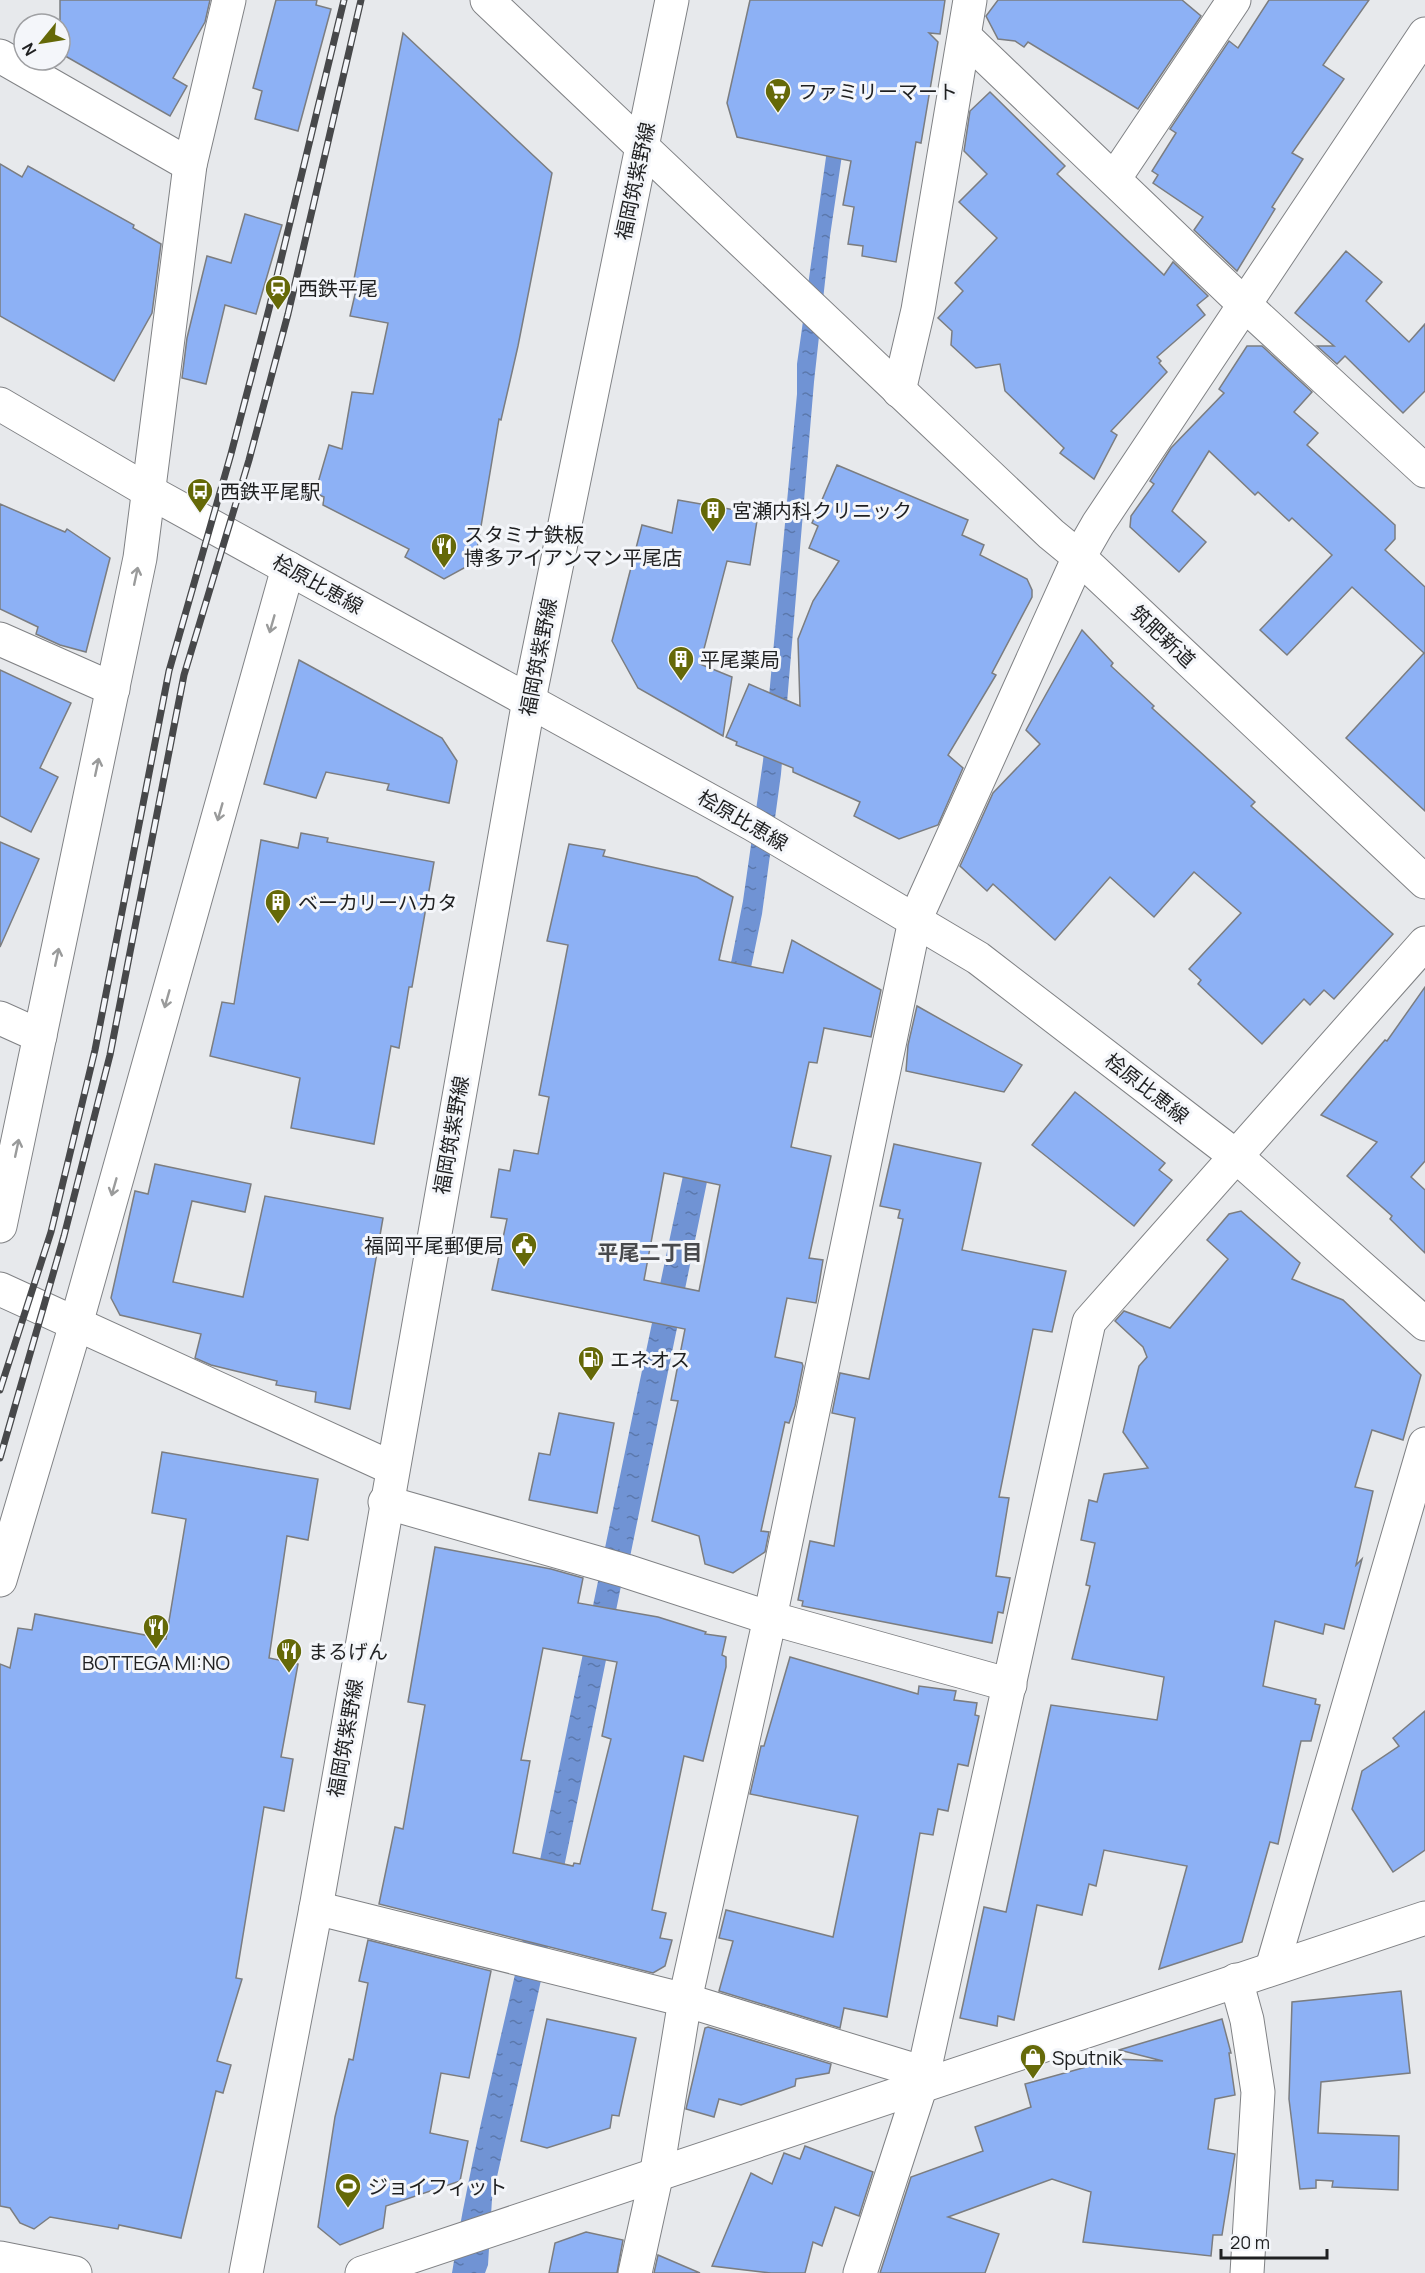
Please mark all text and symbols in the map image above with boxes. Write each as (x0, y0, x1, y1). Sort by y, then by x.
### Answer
north arrow (12, 12, 72, 72)
text: N (17, 39, 41, 60)
supermarket icon: ファミリーマート (763, 76, 793, 114)
place label: ファミリーマート (798, 78, 958, 105)
street label: 福岡筑紫野線 (609, 120, 661, 242)
station icon: 西鉄平尾 (263, 273, 293, 311)
place label: 西鉄平尾 (298, 275, 378, 302)
bus stop icon: 西鉄平尾駅 (185, 476, 215, 514)
place label: 西鉄平尾駅 (220, 478, 320, 505)
building icon: 宮瀬内科クリニック (698, 495, 728, 533)
place label: 宮瀬内科クリニック (732, 497, 912, 524)
place label: スタミナ鉄板 博多アイアンマン平尾店 (464, 521, 682, 571)
restaurant icon: スタミナ鉄板 博多アイアンマン平尾店 (429, 531, 459, 569)
street label: 桧原比恵線 (268, 548, 368, 620)
one-way arrow (131, 566, 143, 585)
street label: 福岡筑紫野線 (513, 596, 563, 718)
street label: 筑肥新道 (1125, 599, 1201, 673)
one-way arrow (266, 614, 277, 633)
building icon: 平尾薬局 (666, 644, 696, 682)
place label: 平尾薬局 (700, 646, 780, 673)
one-way arrow (92, 757, 103, 777)
street label: 桧原比恵線 (693, 783, 793, 857)
one-way arrow (213, 802, 225, 821)
building icon: ベーカリーハカタ (263, 887, 293, 925)
place label: ベーカリーハカタ (298, 889, 458, 916)
one-way arrow (52, 948, 63, 968)
one-way arrow (161, 990, 172, 1009)
street label: 桧原比恵線 (1099, 1047, 1195, 1129)
street label: 福岡筑紫野線 (427, 1074, 475, 1196)
one-way arrow (11, 1139, 23, 1158)
one-way arrow (108, 1177, 120, 1196)
public building icon: 福岡平尾郵便局 (509, 1230, 539, 1268)
place label: 福岡平尾郵便局 (364, 1232, 504, 1259)
district label: 平尾二丁目 (598, 1238, 703, 1266)
fuel station icon: エネオス (576, 1344, 606, 1382)
place label: エネオス (610, 1346, 690, 1373)
restaurant icon: BOTTEGA MI:NO (141, 1612, 171, 1650)
restaurant icon: まるげん (274, 1636, 304, 1674)
place label: まるげん (308, 1638, 388, 1665)
place label: BOTTEGA MI:NO (82, 1649, 230, 1676)
street label: 福岡筑紫野線 (321, 1677, 369, 1799)
shop icon: Sputnik (1018, 2042, 1048, 2080)
place label: Sputnik (1052, 2044, 1124, 2071)
sports icon: ジョイフィット (333, 2171, 363, 2209)
place label: ジョイフィット (368, 2173, 508, 2200)
scale bar (1221, 2222, 1328, 2260)
text: 20 m (1230, 2230, 1270, 2254)

